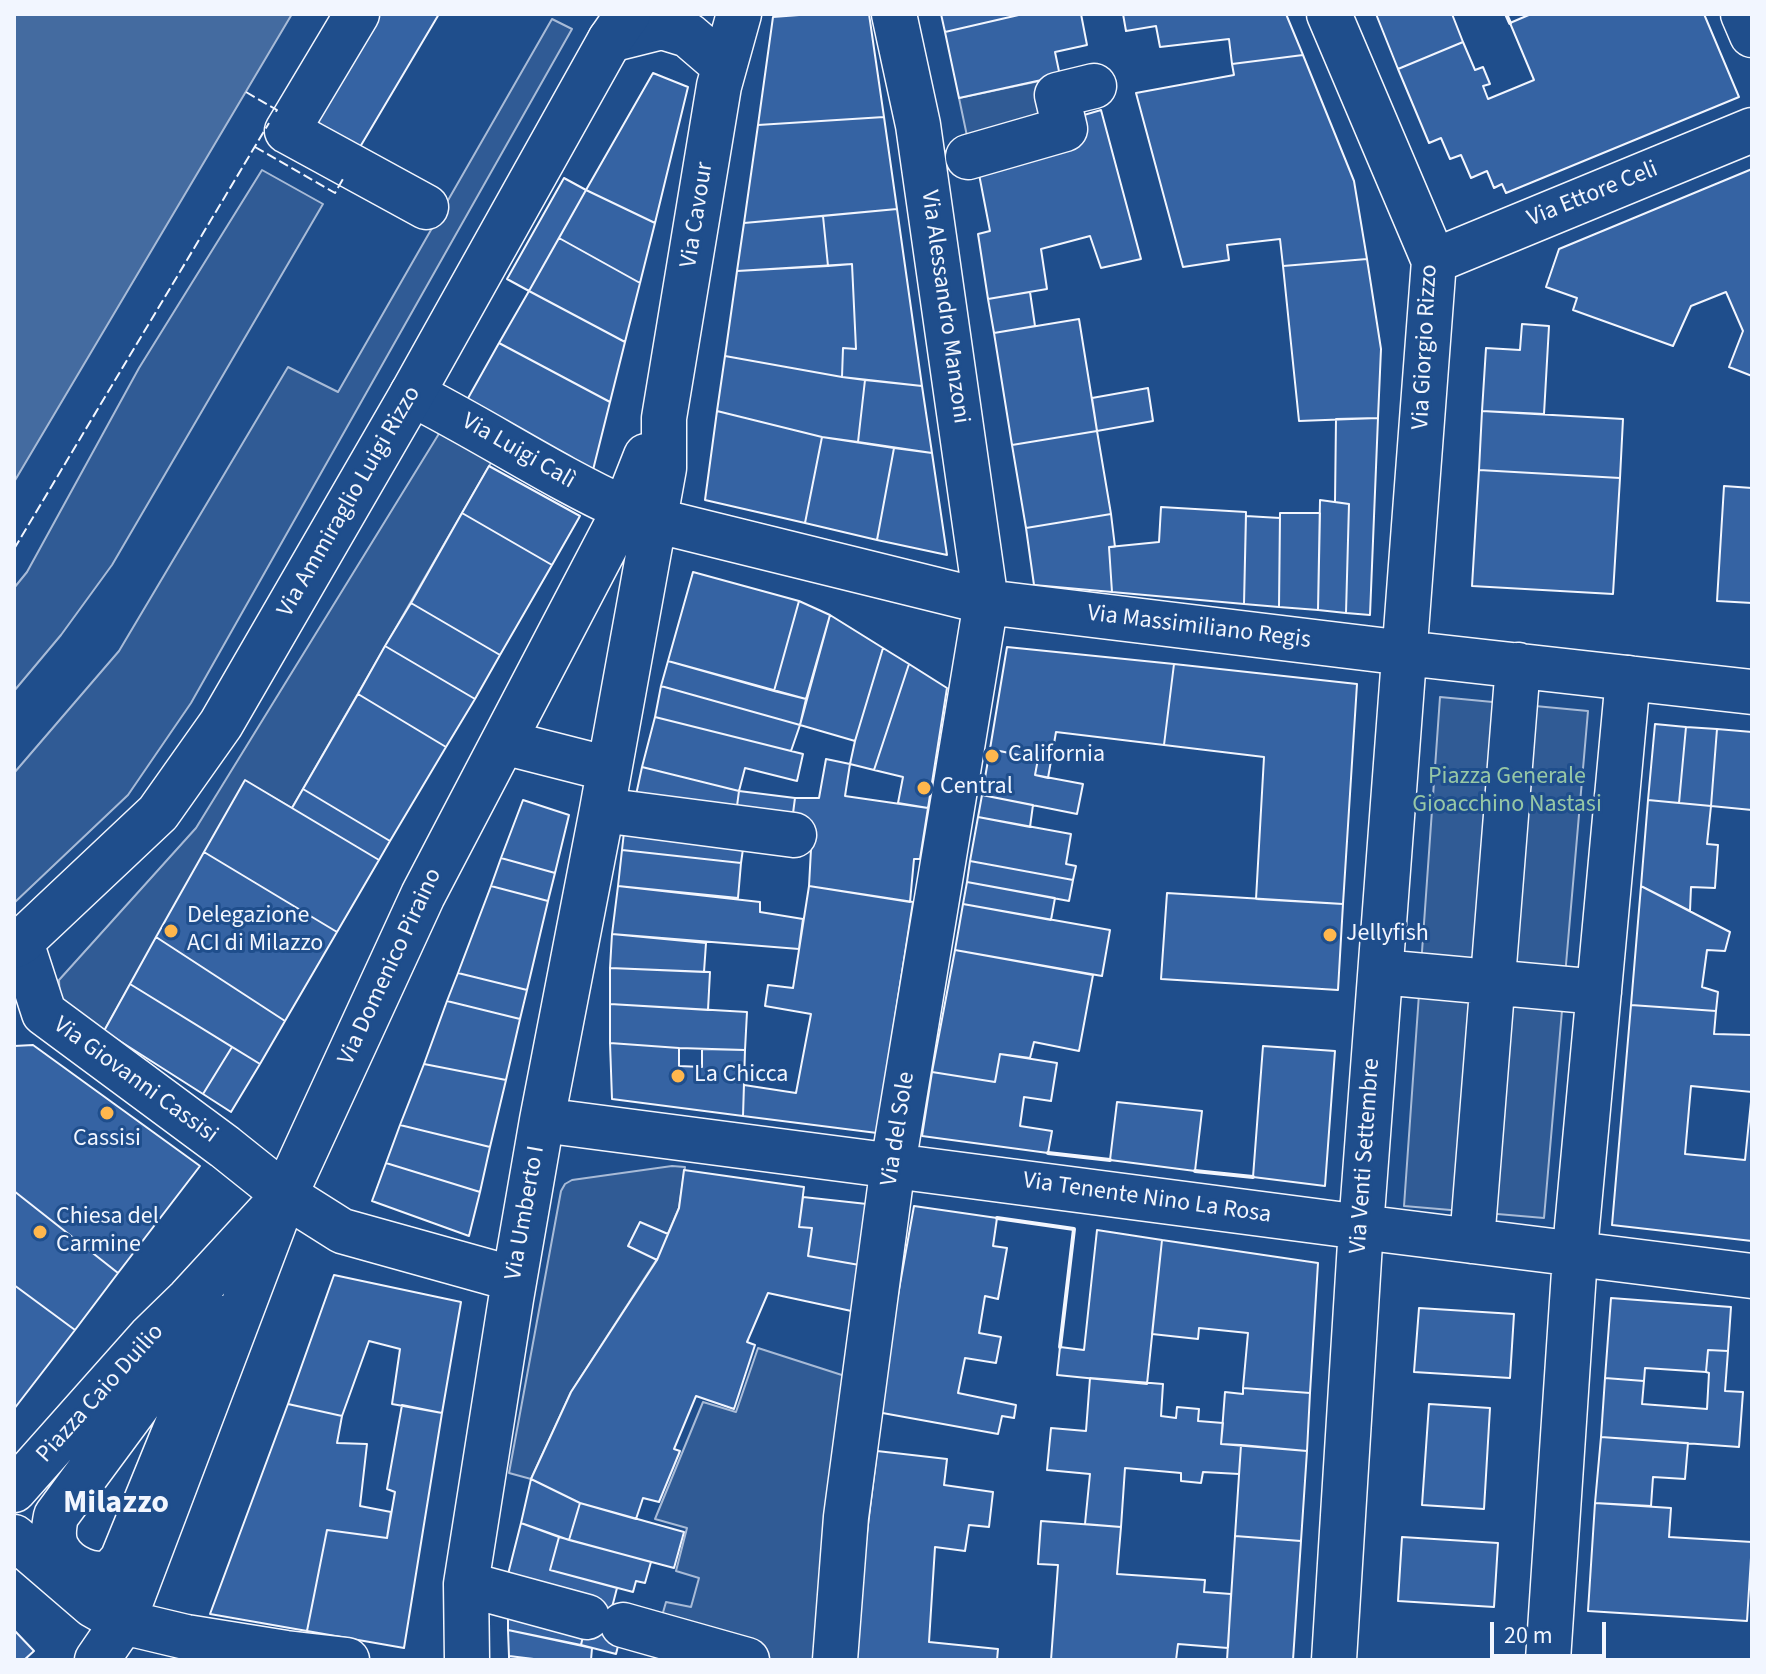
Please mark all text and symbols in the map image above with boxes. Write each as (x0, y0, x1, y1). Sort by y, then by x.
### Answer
street label: Via Ettore Celi (1524, 156, 1662, 234)
street label: Via Cavour (675, 160, 721, 270)
street label: Via Alessandro Manzoni (913, 188, 975, 426)
street label: Via Giorgio Rizzo (1407, 264, 1445, 430)
street label: Via Ammiraglio Luigi Rizzo (272, 382, 428, 622)
street label: Via Luigi Calì (456, 408, 580, 496)
street label: Via Massimiliano Regis (1086, 600, 1312, 656)
place label: California (1008, 742, 1105, 770)
marker: California (983, 747, 1001, 765)
park label: Piazza Generale Gioacchino Nastasi (1412, 764, 1602, 820)
place label: Central (940, 774, 1013, 802)
marker: Central (915, 779, 933, 797)
street label: Via Domenico Piraino (333, 864, 449, 1070)
place label: Delegazione ACI di Milazzo (187, 903, 323, 959)
place label: Jellyfish (1346, 921, 1429, 949)
marker: Delegazione ACI di Milazzo (162, 922, 180, 940)
marker: Jellyfish (1321, 926, 1339, 944)
street label: Via Giovanni Cassisi (47, 1012, 223, 1150)
street label: Via Venti Settembre (1345, 1057, 1387, 1255)
place label: La Chicca (694, 1062, 788, 1090)
marker: La Chicca (669, 1067, 687, 1085)
street label: Via del Sole (876, 1070, 922, 1188)
marker: Cassisi (98, 1104, 116, 1122)
place label: Cassisi (73, 1126, 141, 1154)
street label: Via Umberto I (500, 1144, 552, 1282)
street label: Via Tenente Nino La Rosa (1021, 1167, 1273, 1231)
place label: Chiesa del Carmine (56, 1204, 159, 1260)
marker: Chiesa del Carmine (31, 1223, 49, 1241)
street label: Piazza Caio Duilio (31, 1319, 171, 1469)
district label: Milazzo (63, 1486, 169, 1524)
scale bar (1494, 1606, 1610, 1656)
text: 20 m (1504, 1618, 1553, 1653)

